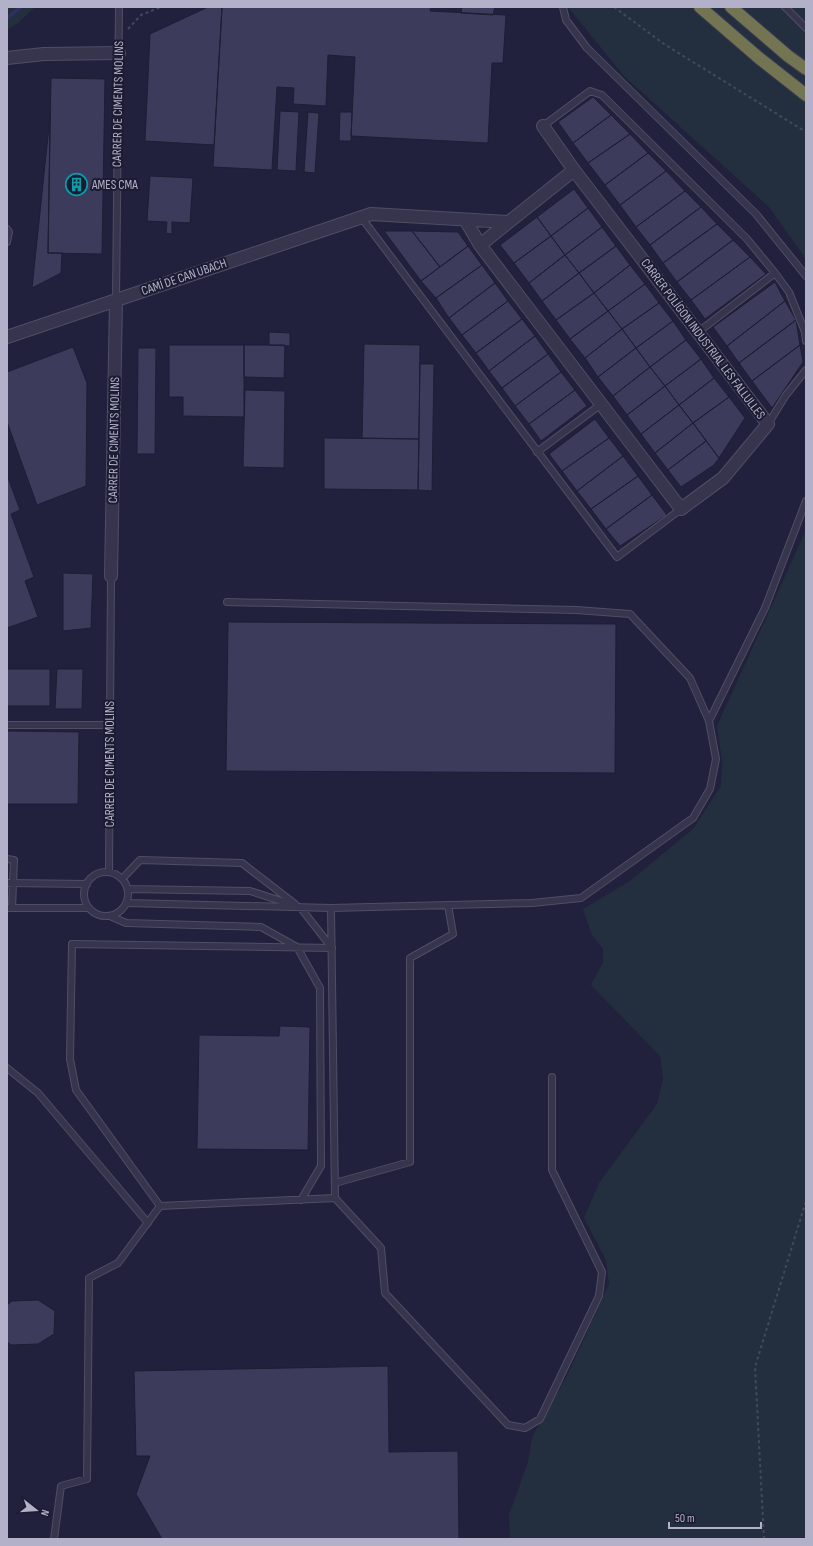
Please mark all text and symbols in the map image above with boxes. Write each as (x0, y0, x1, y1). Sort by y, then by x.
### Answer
street label: CARRER DE CIMENTS MOLINS (109, 40, 127, 167)
building icon: AMES CMA (63, 172, 89, 198)
place label: AMES CMA (91, 177, 138, 193)
street label: CAMÍ DE CAN UBACH (139, 255, 229, 299)
street label: CARRER POLÍGON INDUSTRIAL LES FALLULLES (637, 256, 769, 423)
street label: CARRER DE CIMENTS MOLINS (105, 376, 123, 503)
street label: CARRER DE CIMENTS MOLINS (102, 700, 118, 827)
north arrow (16, 1490, 56, 1530)
scale bar (669, 1504, 761, 1530)
text: N (38, 1508, 52, 1518)
text: 50 m (675, 1511, 695, 1526)

